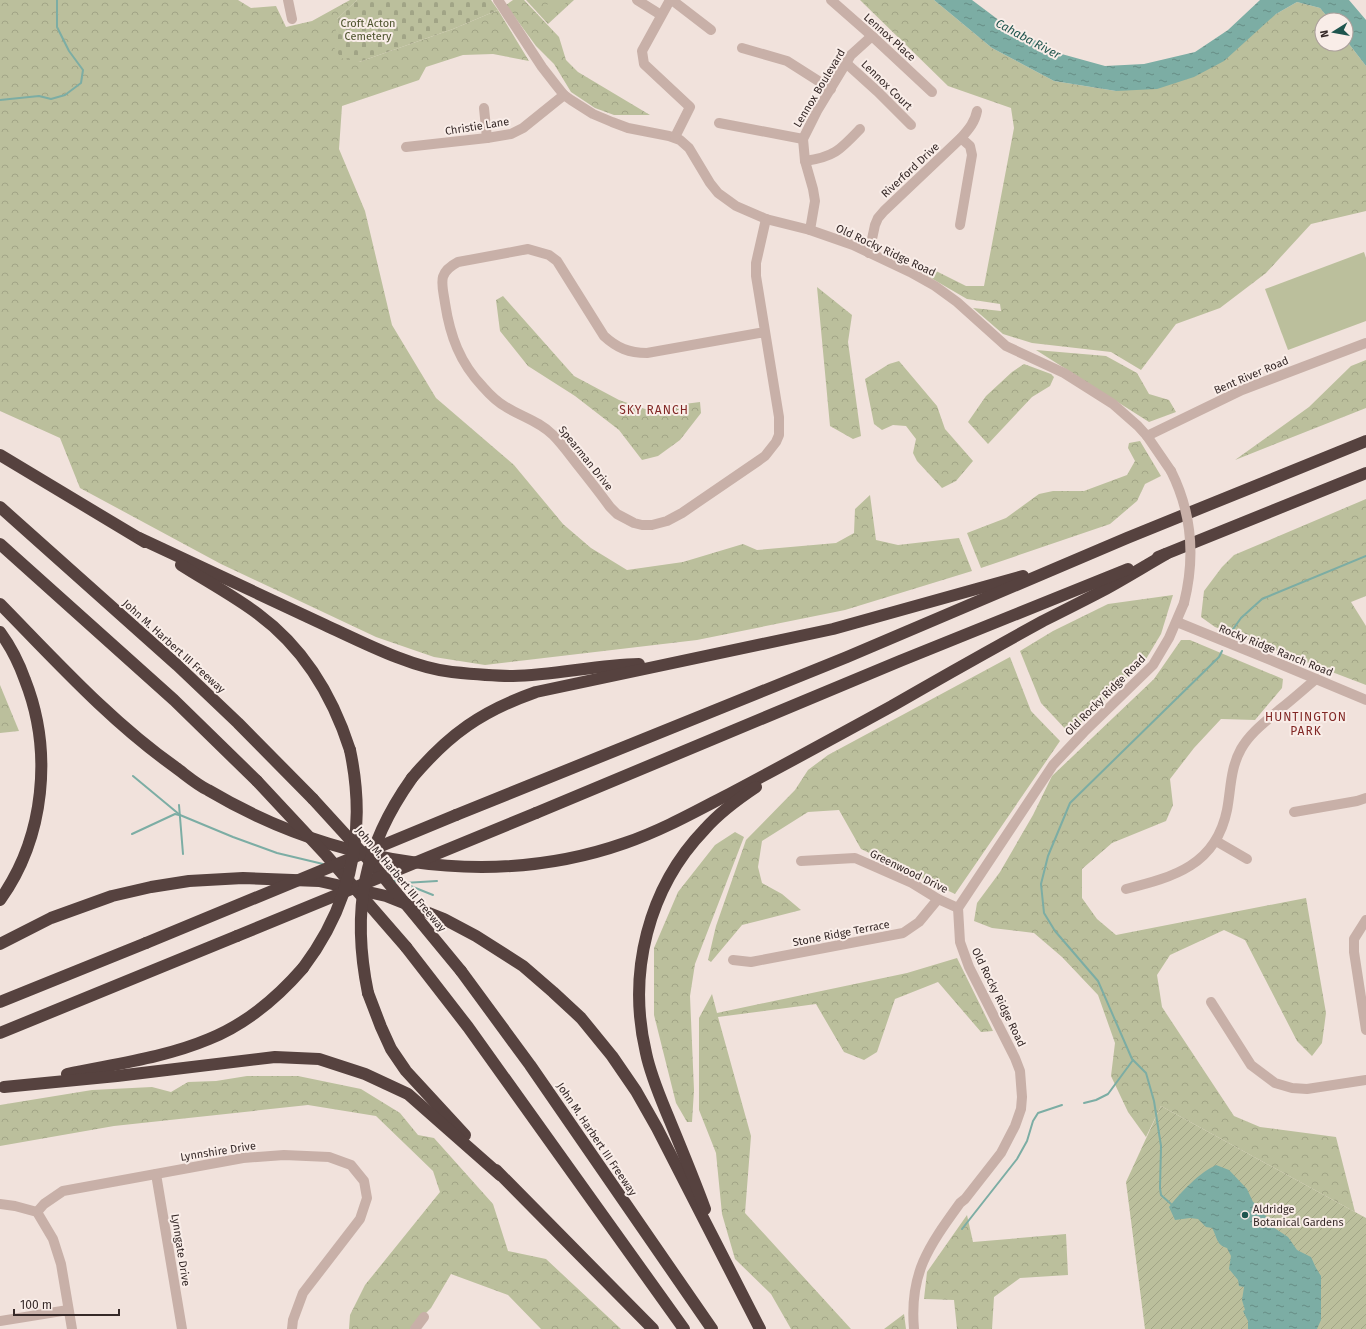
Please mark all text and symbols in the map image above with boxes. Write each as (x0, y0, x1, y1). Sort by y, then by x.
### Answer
street label: Lennox Place (861, 11, 918, 64)
north arrow (1314, 12, 1354, 52)
water label: Cahaba River (993, 16, 1063, 62)
park label: Croft Acton Cemetery (340, 17, 396, 43)
text: N (1318, 29, 1332, 39)
street label: Lennox Boulevard (791, 47, 848, 130)
street label: Lennox Court (859, 58, 915, 113)
street label: Christie Lane (444, 115, 510, 138)
street label: Riverford Drive (879, 140, 942, 201)
street label: Old Rocky Ridge Road (834, 222, 938, 279)
street label: Bent River Road (1212, 354, 1290, 397)
district label: SKY RANCH (619, 403, 689, 417)
street label: Spearman Drive (556, 423, 616, 493)
street label: John M. Harbert III Freeway (120, 597, 228, 696)
street label: Rocky Ridge Ranch Road (1217, 622, 1335, 679)
street label: Old Rocky Ridge Road (1062, 652, 1148, 738)
district label: HUNTINGTON PARK (1265, 710, 1347, 738)
street label: John M. Harbert III Freeway (353, 824, 449, 935)
street label: Greenwood Drive (868, 847, 950, 896)
street label: Stone Ridge Terrace (791, 918, 891, 949)
street label: Old Rocky Ridge Road (969, 946, 1028, 1049)
street label: John M. Harbert III Freeway (554, 1080, 640, 1199)
street label: Lynnshire Drive (179, 1139, 257, 1164)
place label: Aldridge Botanical Gardens (1253, 1203, 1344, 1229)
marker: Aldridge Botanical Gardens (1240, 1210, 1250, 1220)
street label: Lynngate Drive (168, 1213, 193, 1287)
scale bar (14, 1291, 119, 1317)
text: 100 m (20, 1298, 52, 1312)

